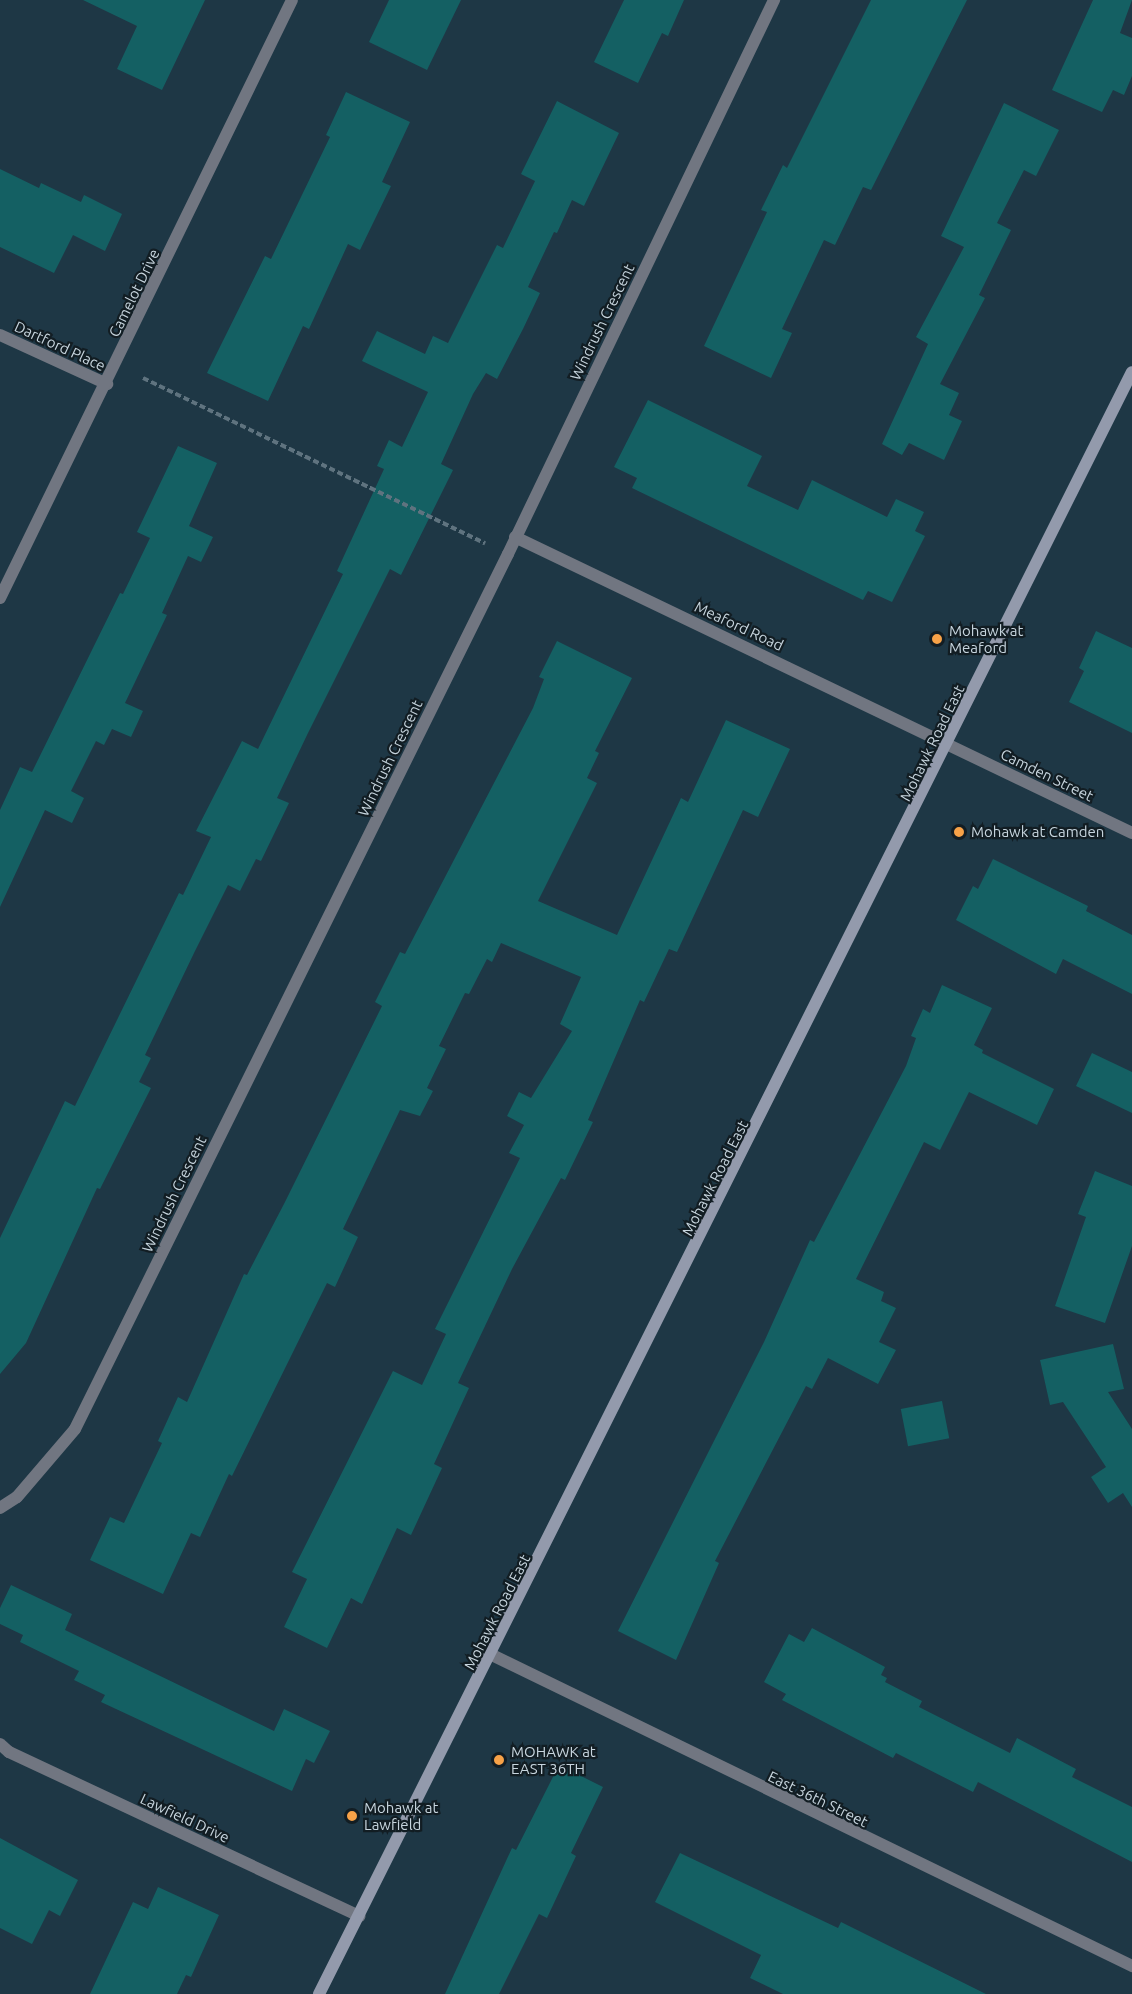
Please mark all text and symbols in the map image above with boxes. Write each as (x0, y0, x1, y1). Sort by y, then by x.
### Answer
street label: Camelot Drive (105, 246, 163, 340)
street label: Windrush Crescent (566, 261, 638, 383)
street label: Dartford Place (12, 317, 108, 375)
street label: Meaford Road (692, 598, 786, 654)
place label: Mohawk at Meaford (949, 621, 1023, 656)
marker: Mohawk at Meaford (930, 632, 944, 646)
street label: Mohawk Road East (896, 682, 968, 804)
street label: Windrush Crescent (354, 697, 426, 819)
street label: Camden Street (998, 745, 1096, 805)
place label: Mohawk at Camden (971, 823, 1104, 841)
marker: Mohawk at Camden (952, 825, 966, 839)
street label: Mohawk Road East (678, 1117, 752, 1239)
street label: Windrush Crescent (138, 1133, 210, 1255)
street label: Mohawk Road East (460, 1551, 534, 1673)
place label: MOHAWK at EAST 36TH (511, 1742, 596, 1777)
marker: MOHAWK at EAST 36TH (492, 1753, 506, 1767)
street label: East 36th Street (765, 1767, 871, 1831)
street label: Lawfield Drive (138, 1790, 232, 1846)
place label: Mohawk at Lawfield (364, 1798, 438, 1833)
marker: Mohawk at Lawfield (345, 1809, 359, 1823)

